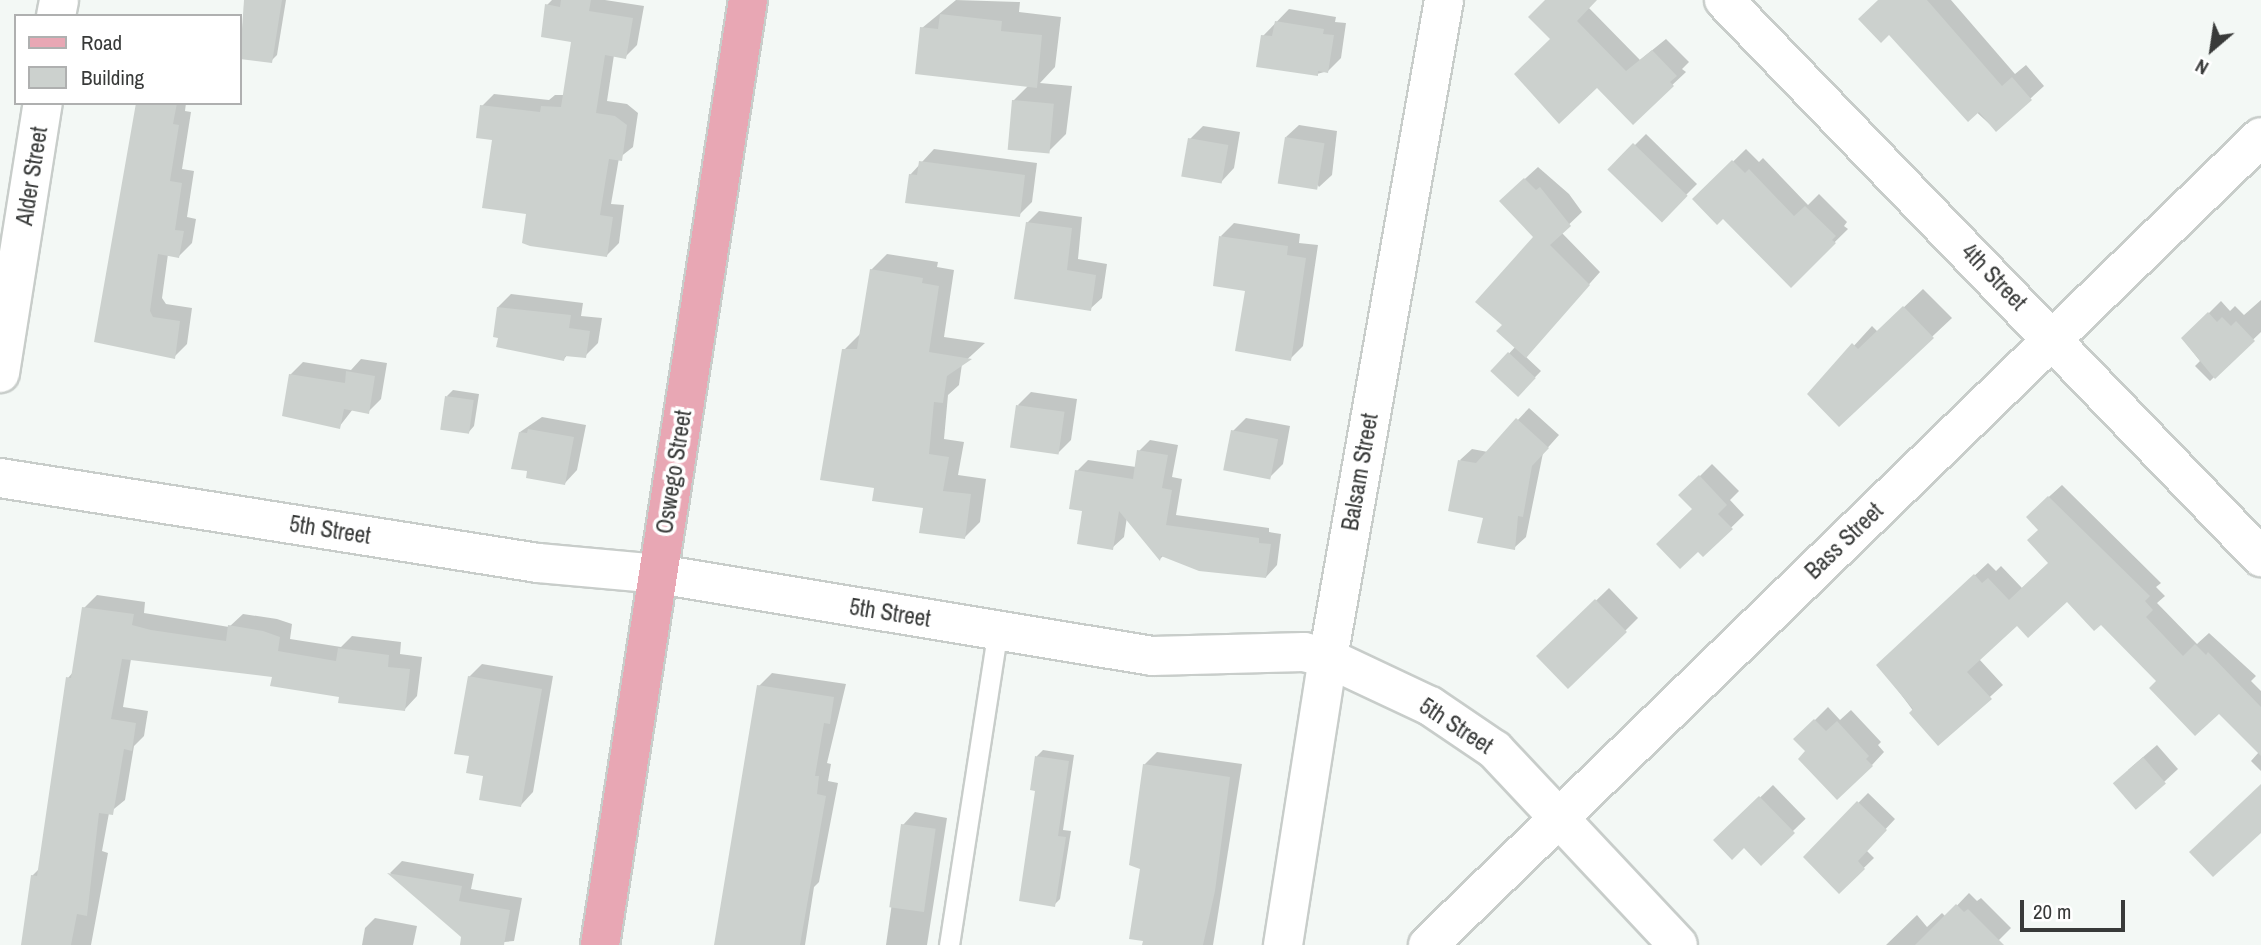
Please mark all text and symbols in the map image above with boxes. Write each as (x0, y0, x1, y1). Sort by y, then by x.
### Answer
legend (14, 14, 242, 105)
north arrow (2177, 14, 2247, 84)
text: Road (81, 28, 122, 57)
text: N (2191, 53, 2213, 81)
text: Building (81, 63, 144, 92)
street label: Alder Street (11, 125, 53, 227)
street label: 4th Street (1956, 238, 2032, 316)
street label: Oswego Street (651, 408, 697, 536)
street label: Balsam Street (1336, 411, 1384, 533)
street label: Bass Street (1799, 497, 1889, 585)
street label: 5th Street (287, 510, 373, 550)
street label: 5th Street (847, 593, 933, 633)
street label: 5th Street (1414, 692, 1498, 760)
scale bar (2023, 886, 2128, 930)
text: 20 m (2033, 897, 2071, 926)

